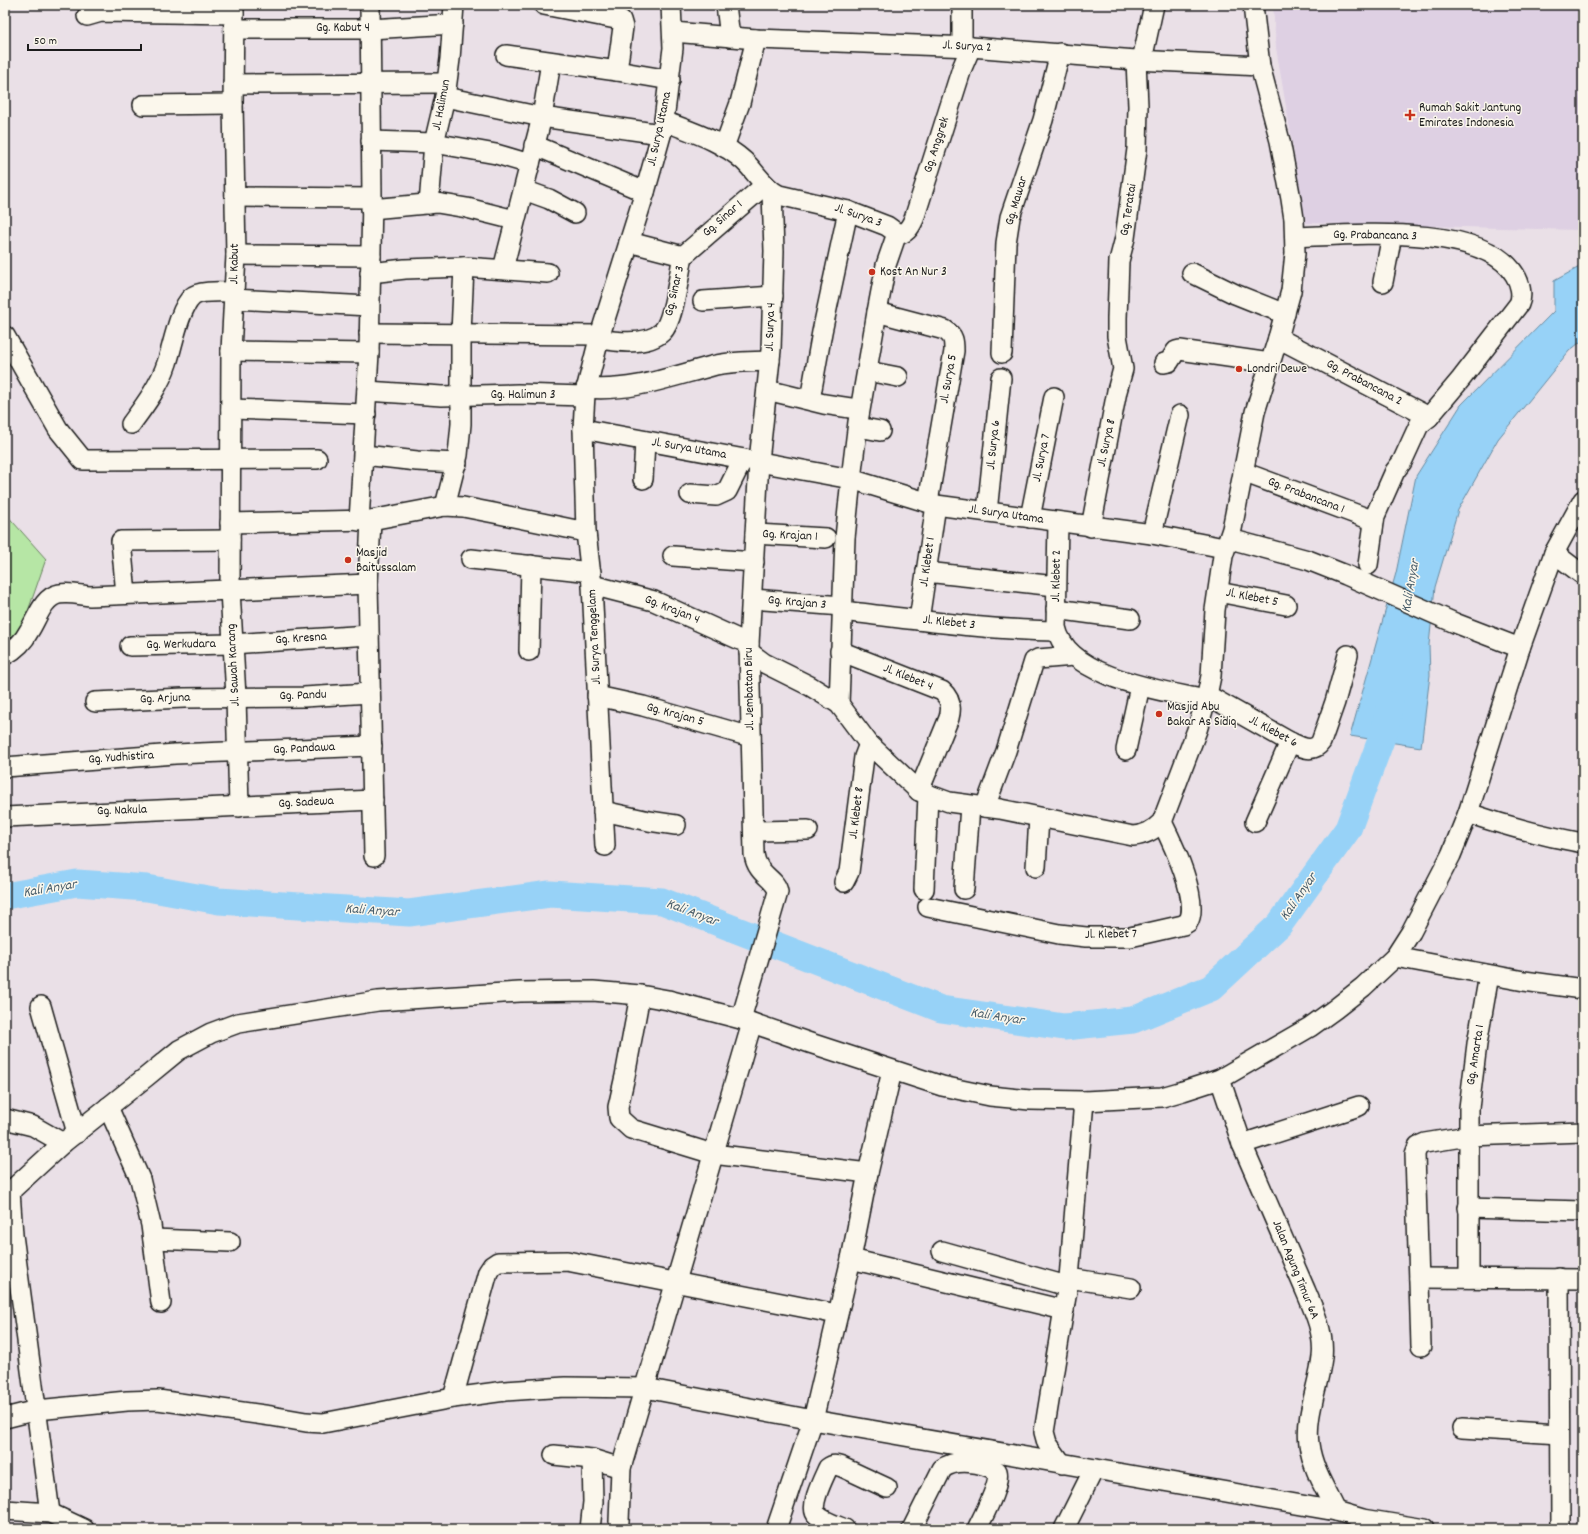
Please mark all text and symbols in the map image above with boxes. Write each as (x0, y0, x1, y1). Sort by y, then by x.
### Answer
street label: Gg. Kabut 4 (316, 19, 370, 38)
scale bar (28, 26, 141, 52)
text: 50 m (34, 33, 57, 50)
street label: Jl. Surya 2 (942, 36, 992, 58)
street label: Jl. Halimun (428, 78, 456, 132)
street label: Jl. Surya Utama (643, 89, 677, 168)
place label: Rumah Sakit Jantung Emirates Indonesia (1419, 99, 1521, 133)
marker: Rumah Sakit Jantung Emirates Indonesia (1404, 109, 1416, 121)
street label: Gg. Anggrek (919, 115, 955, 175)
street label: Gg. Mawar (1001, 174, 1034, 228)
street label: Gg. Teratai (1116, 182, 1143, 237)
street label: Gg. Sinar 1 (699, 196, 747, 242)
street label: Jl. Surya 3 (832, 199, 884, 233)
street label: Gg. Prabancana 3 (1333, 226, 1417, 246)
street label: Jl. Kabut (225, 243, 245, 285)
place label: Kost An Nur 3 (880, 263, 947, 282)
street label: Gg. Sinar 3 (660, 264, 690, 318)
marker: Kost An Nur 3 (867, 267, 877, 277)
street label: Jl. Surya 4 (761, 302, 781, 352)
street label: Jl. Surya 5 (935, 353, 963, 405)
street label: Gg. Prabancana 2 (1322, 355, 1406, 411)
place label: Londri Dewe (1247, 360, 1307, 379)
marker: Londri Dewe (1234, 364, 1244, 374)
street label: Gg. Halimun 3 (491, 386, 555, 405)
street label: Jl. Surya 8 (1093, 417, 1121, 469)
street label: Jl. Surya 6 (982, 419, 1006, 471)
street label: Jl. Surya 7 (1028, 432, 1056, 484)
street label: Jl. Surya Utama (650, 433, 729, 465)
street label: Gg. Prabancana 1 (1265, 473, 1347, 519)
street label: Jl. Surya Utama (967, 500, 1046, 530)
street label: Gg. Krajan 1 (762, 525, 818, 547)
street label: Jl. Klebet 1 (915, 536, 941, 588)
place label: Masjid Baitussalam (356, 544, 416, 578)
street label: Jl. Klebet 2 (1047, 550, 1067, 602)
marker: Masjid Baitussalam (343, 555, 353, 565)
water label: Kali Anyar (1396, 556, 1426, 614)
street label: Jl. Klebet 5 (1224, 584, 1280, 612)
street label: Jl. Surya Tenggelam (583, 589, 607, 685)
street label: Gg. Krajan 4 (641, 590, 703, 630)
street label: Gg. Krajan 3 (767, 591, 827, 615)
street label: Jl. Klebet 3 (922, 611, 976, 635)
street label: Jl. Sawah Karang (222, 623, 246, 707)
street label: Gg. Kresna (275, 628, 328, 650)
street label: Gg. Werkudara (146, 635, 217, 655)
street label: Jl. Jembatan Biru (740, 647, 760, 731)
street label: Jl. Klebet 4 (880, 659, 936, 697)
street label: Gg. Pandu (279, 686, 327, 706)
street label: Gg. Arjuna (139, 689, 191, 709)
street label: Gg. Krajan 5 (644, 698, 706, 732)
place label: Masjid Abu Bakar As Sidiq (1167, 698, 1237, 732)
marker: Masjid Abu Bakar As Sidiq (1154, 709, 1164, 719)
street label: Jl. Klebet 6 (1245, 711, 1301, 753)
street label: Gg. Pandawa (273, 738, 336, 760)
street label: Gg. Yudhistira (88, 746, 155, 770)
street label: Jl. Klebet 8 (844, 786, 870, 840)
street label: Gg. Sadewa (278, 792, 335, 814)
street label: Gg. Nakula (97, 801, 148, 821)
water label: Kali Anyar (1275, 868, 1324, 925)
water label: Kali Anyar (22, 875, 80, 903)
water label: Kali Anyar (663, 894, 722, 933)
water label: Kali Anyar (345, 899, 401, 923)
street label: Jl. Klebet 7 (1085, 925, 1137, 945)
water label: Kali Anyar (969, 1003, 1027, 1031)
street label: Gg. Amarta 1 (1462, 1023, 1490, 1087)
street label: Jalan Agung Timur 6A (1266, 1218, 1324, 1322)

